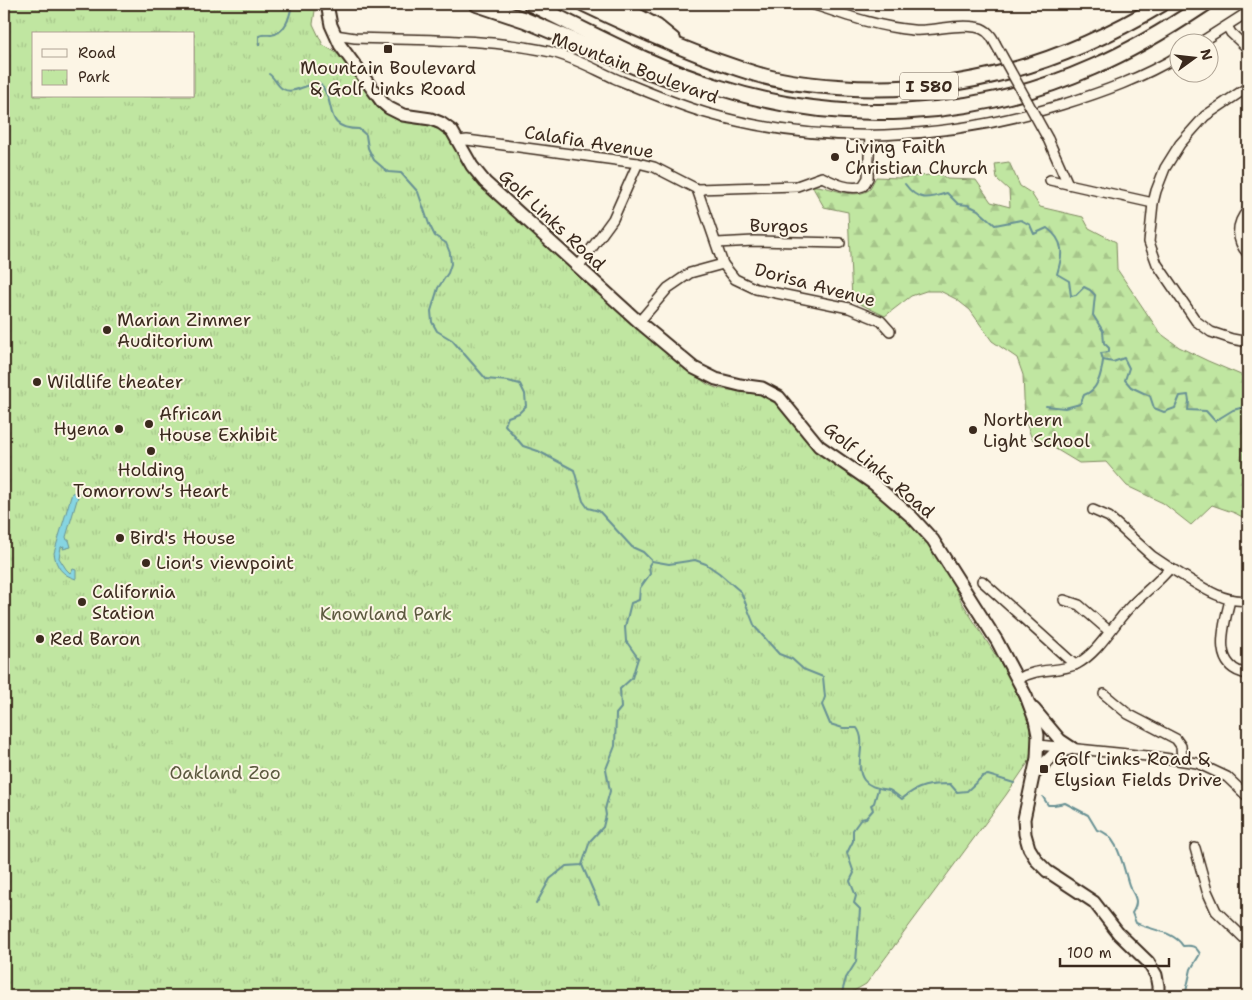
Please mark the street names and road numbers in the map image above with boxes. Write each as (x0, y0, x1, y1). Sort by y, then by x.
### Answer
street label: Mountain Boulevard (548, 27, 722, 109)
road number: I 580 (900, 72, 958, 100)
street label: Calafia Avenue (522, 120, 656, 164)
street label: Golf Links Road (493, 164, 611, 276)
street label: Burgos (749, 213, 809, 239)
street label: Dorisa Avenue (752, 257, 878, 313)
street label: Golf Links Road (818, 416, 940, 524)

